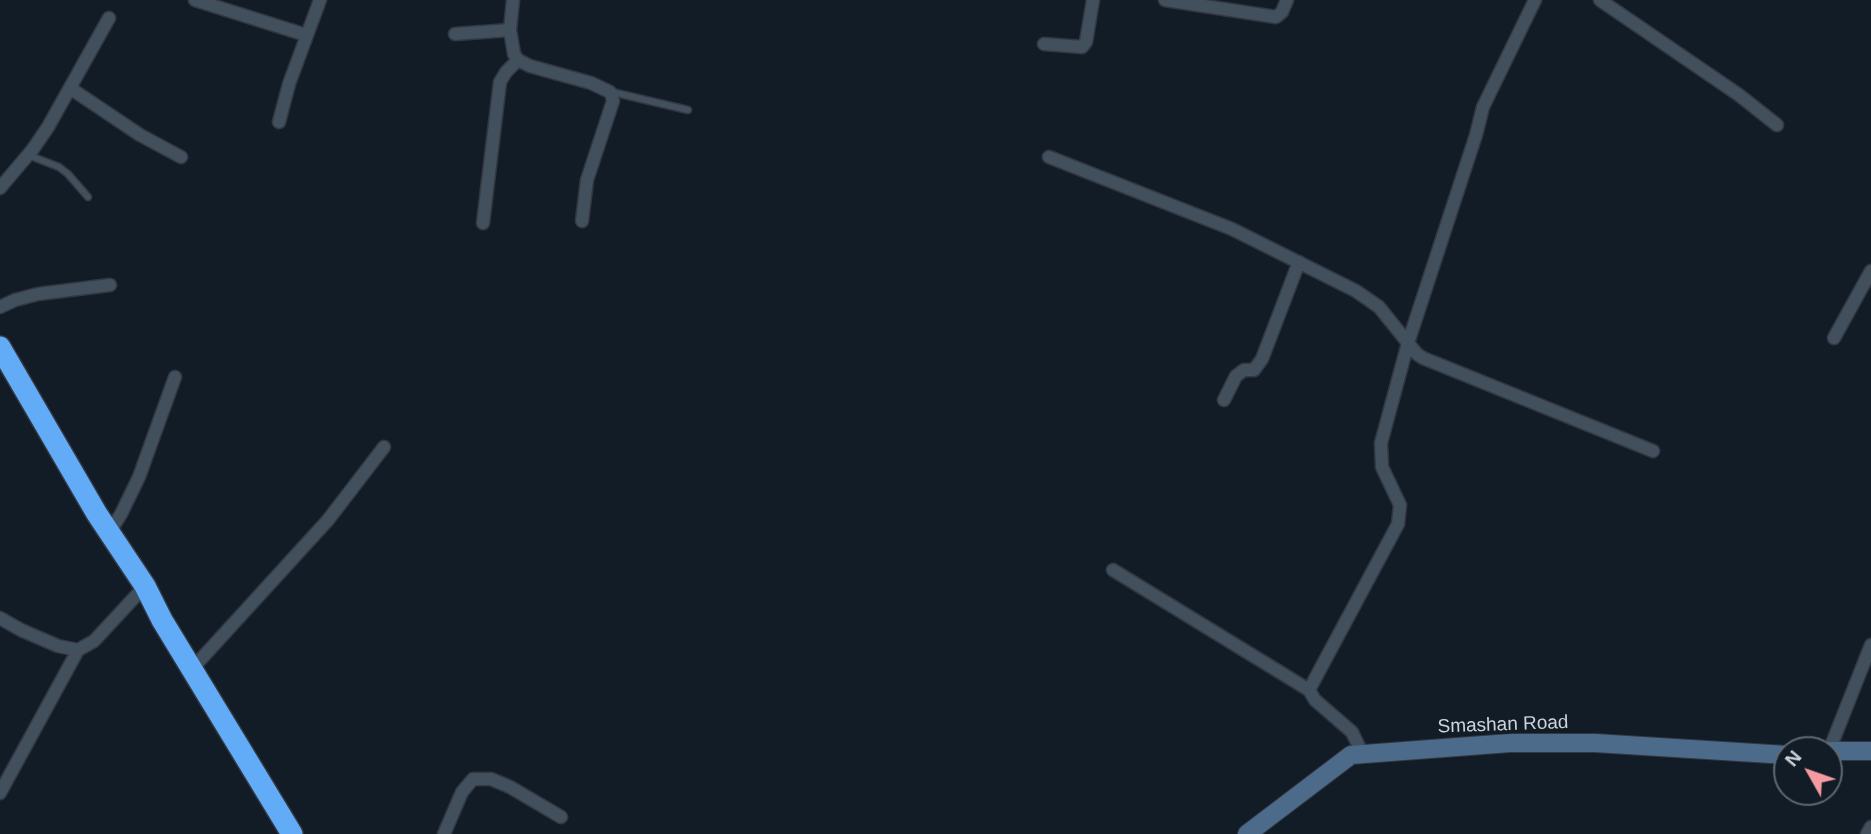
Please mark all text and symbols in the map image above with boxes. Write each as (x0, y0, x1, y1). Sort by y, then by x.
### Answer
street label: Smashan Road (1437, 711, 1569, 739)
north arrow (1773, 736, 1843, 806)
text: N (1781, 746, 1806, 770)

